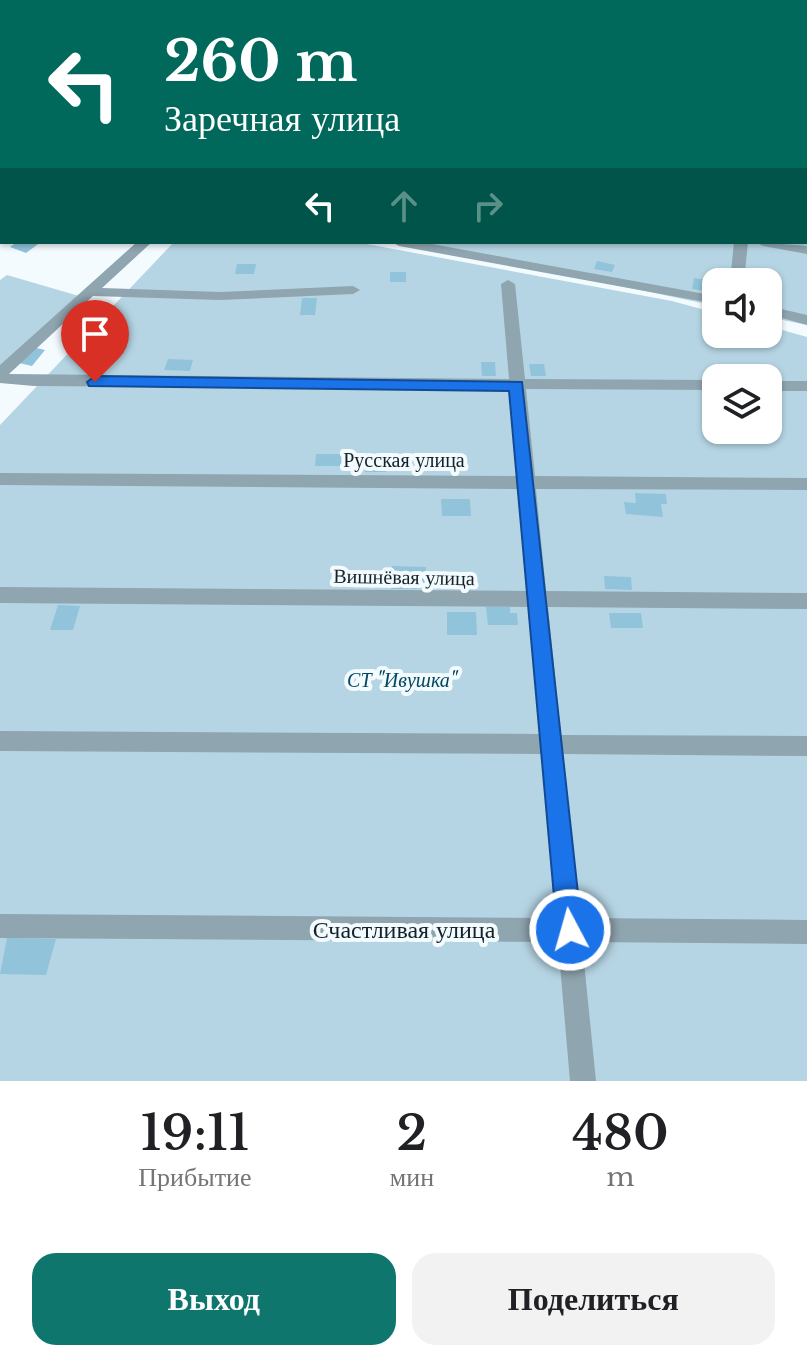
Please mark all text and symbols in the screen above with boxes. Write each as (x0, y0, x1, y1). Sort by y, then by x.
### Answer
text: 260 m (164, 27, 357, 96)
icon: left (32, 32, 136, 136)
text: Заречная улица (164, 96, 400, 141)
icon: left (298, 184, 342, 228)
icon: ahead (382, 184, 426, 228)
icon: right (466, 184, 510, 228)
map controls (702, 268, 782, 444)
button: sound (702, 268, 782, 348)
pin (61, 300, 129, 382)
icon: arrive (73, 312, 117, 356)
button: layers (702, 364, 782, 444)
street label: Русская улица (343, 448, 465, 472)
street label: Вишнёвая улица (333, 564, 475, 590)
park label: СТ "Ивушка" (347, 668, 459, 692)
position arrow (528, 888, 612, 972)
street label: Счастливая улица (313, 915, 496, 944)
text: 19:11 (141, 1103, 249, 1163)
text: 2 (397, 1103, 427, 1163)
text: 480 (572, 1103, 669, 1163)
text: Прибытие (138, 1161, 252, 1193)
text: мин (390, 1161, 434, 1193)
text: m (607, 1161, 634, 1193)
button: Выход (32, 1253, 396, 1345)
button: Поделиться (412, 1253, 775, 1345)

